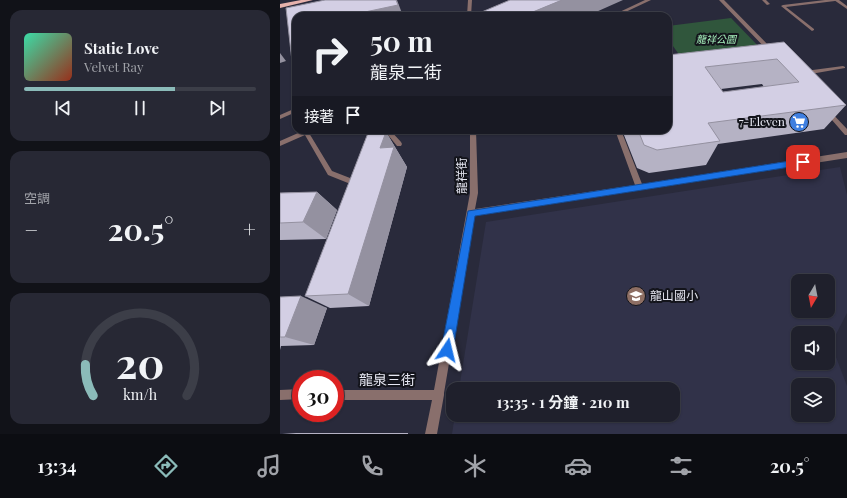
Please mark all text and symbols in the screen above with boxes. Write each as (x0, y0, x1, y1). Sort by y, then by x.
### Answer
text: 50 m (370, 22, 433, 59)
icon: right (304, 28, 356, 80)
park label: 龍祥公園 (696, 32, 738, 46)
text: Static Love (84, 38, 159, 58)
text: Velvet Ray (84, 58, 144, 75)
text: 龍泉二街 (370, 60, 442, 84)
icon: previous (52, 97, 74, 119)
icon: pause (129, 97, 151, 119)
icon: next (206, 97, 228, 119)
icon: arrive (342, 104, 364, 126)
text: 接著 (304, 106, 334, 126)
supermarket icon: 7-Eleven (788, 111, 810, 133)
place label: 7-Eleven (739, 113, 785, 129)
pin (786, 145, 820, 179)
icon: arrive (792, 151, 814, 173)
street label: 龍祥街 (453, 158, 469, 194)
text: 空調 (24, 189, 50, 206)
text: 20.5° (108, 209, 174, 249)
text: − (24, 214, 38, 244)
text: + (243, 214, 256, 244)
north arrow (791, 274, 835, 318)
map controls (791, 274, 835, 422)
school or university icon: 龍山國小 (625, 285, 647, 307)
place label: 龍山國小 (650, 287, 698, 303)
button: sound (791, 326, 835, 370)
position arrow (426, 329, 468, 371)
text: 20 (116, 334, 164, 389)
speed limit sign: 30 (292, 370, 344, 422)
street label: 龍泉三街 (359, 370, 415, 389)
button: layers (791, 378, 835, 422)
text: km/h (123, 385, 158, 404)
text: 13:35 · 1 分鐘 · 210 m (496, 392, 630, 412)
icon: directions (152, 452, 180, 480)
icon: music (255, 452, 283, 480)
icon: phone (358, 452, 386, 480)
icon: climate (461, 452, 489, 480)
icon: car (564, 452, 592, 480)
icon: filters (667, 452, 695, 480)
text: 13:34 (38, 454, 77, 478)
text: 20.5° (770, 454, 809, 478)

